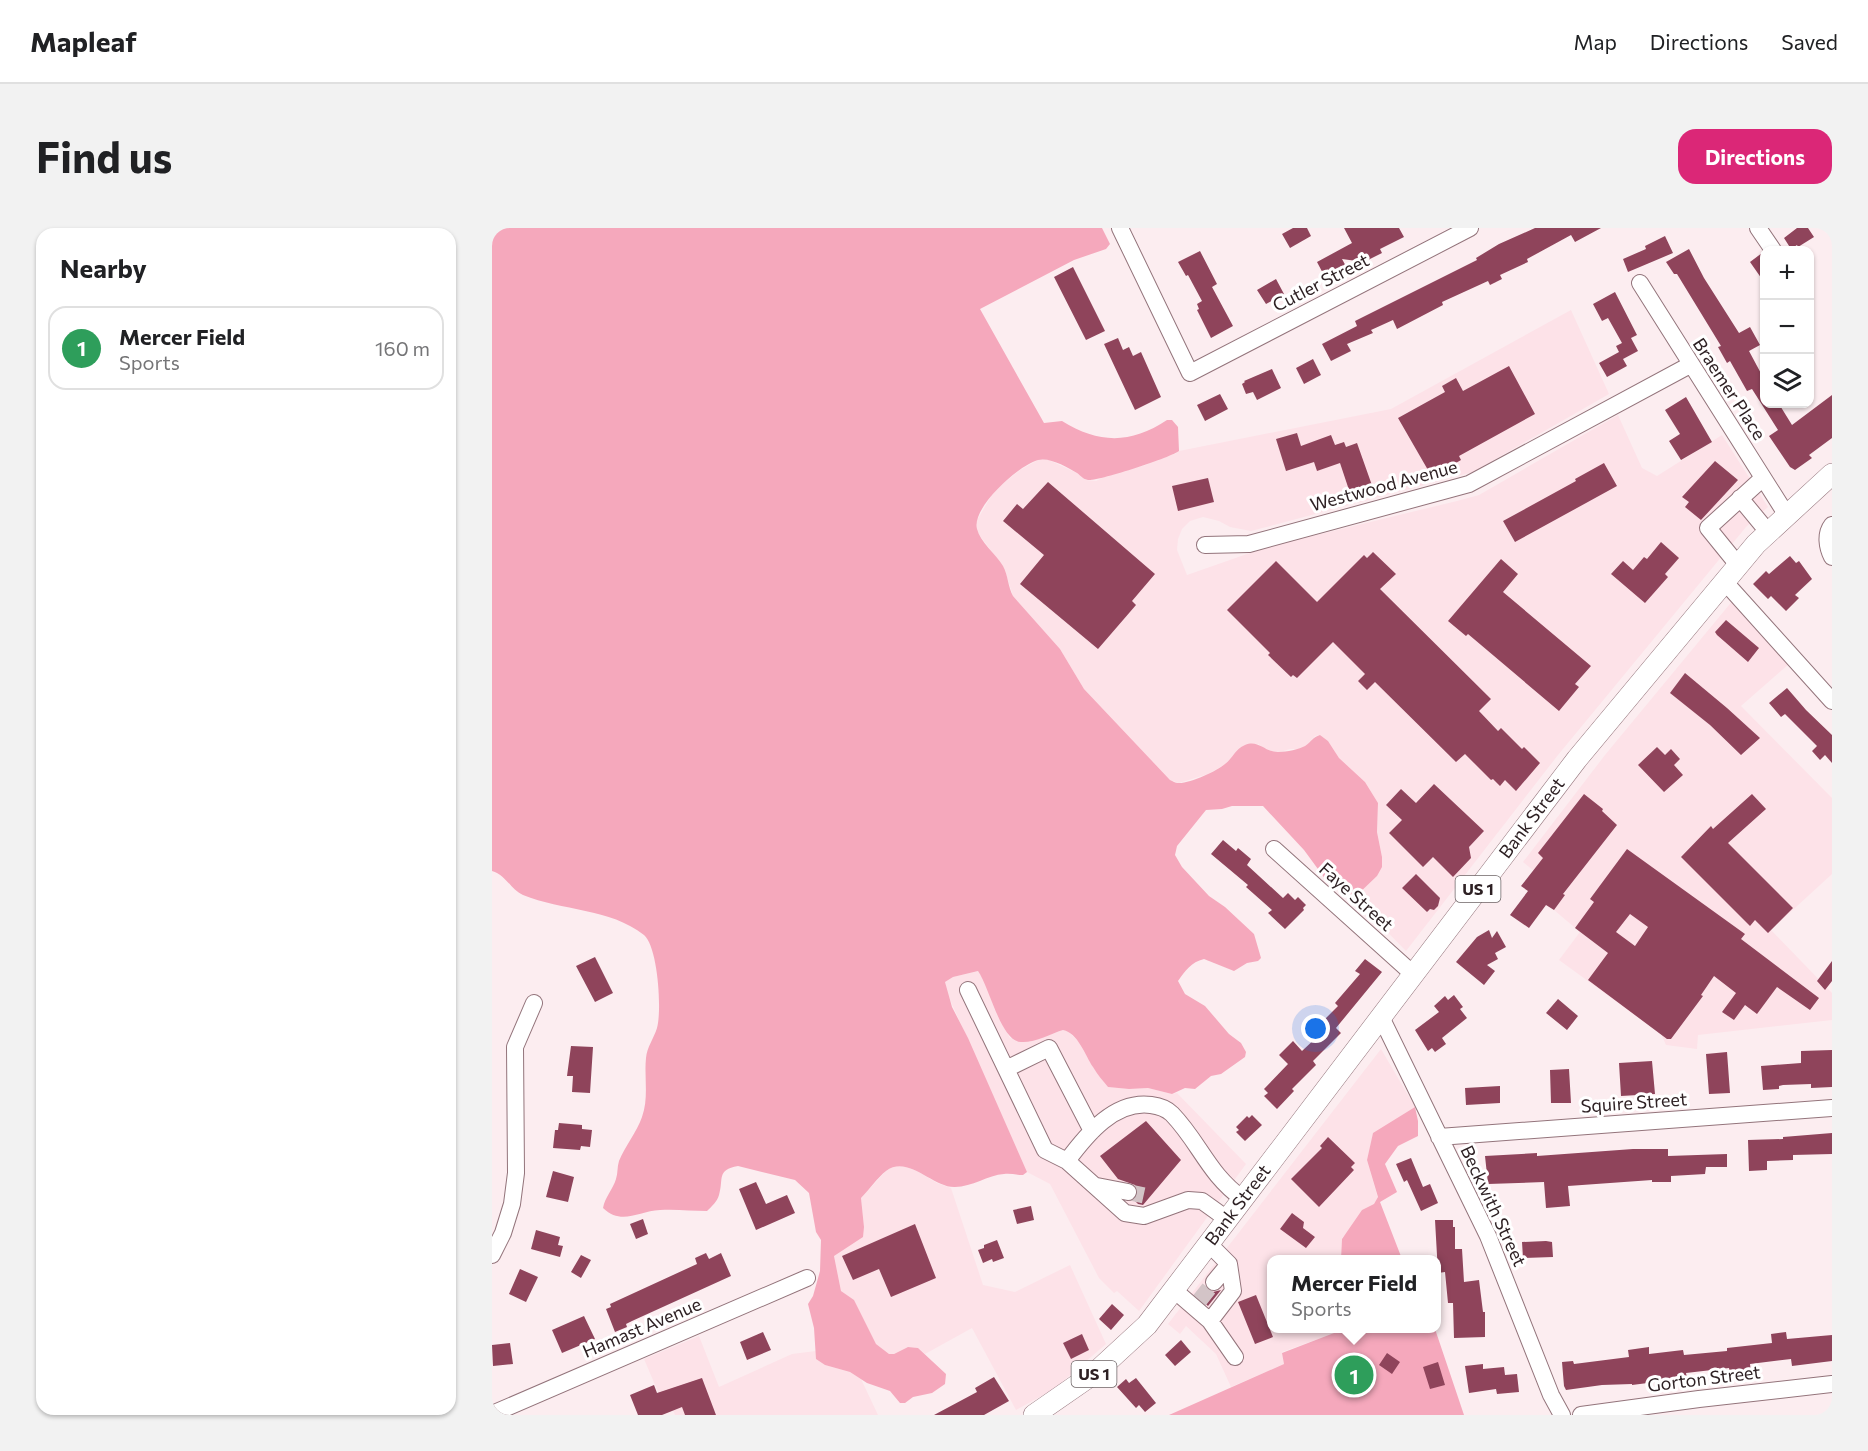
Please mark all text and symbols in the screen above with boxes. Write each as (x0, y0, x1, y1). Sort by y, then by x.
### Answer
text: Mapleaf (30, 24, 137, 58)
text: Map (1574, 29, 1617, 54)
text: Directions (1650, 29, 1748, 54)
text: Saved (1781, 29, 1838, 54)
button: Directions (1678, 129, 1832, 184)
text: Find us (36, 130, 172, 182)
map controls (1760, 246, 1814, 408)
button: + (1760, 246, 1814, 300)
street label: Cutler Street (1269, 248, 1372, 316)
text: Nearby (60, 252, 147, 283)
button: − (1760, 300, 1814, 354)
text: Mercer Field (119, 323, 245, 350)
street label: Braemer Place (1689, 333, 1771, 444)
text: 1 (77, 336, 86, 360)
text: 160 m (375, 336, 430, 360)
text: Sports (119, 350, 180, 374)
button: layers (1760, 354, 1814, 408)
street label: Westwood Avenue (1308, 455, 1460, 515)
street label: Bank Street (1494, 773, 1569, 862)
street label: Faye Street (1315, 857, 1398, 935)
road number: US 1 (1456, 876, 1500, 902)
your location (1301, 1014, 1330, 1043)
street label: Squire Street (1580, 1087, 1688, 1117)
street label: Beckwith Street (1456, 1142, 1532, 1270)
street label: Bank Street (1200, 1160, 1275, 1249)
popup (1267, 1255, 1441, 1333)
text: Mercer Field (1291, 1269, 1417, 1296)
street label: Hamast Avenue (579, 1292, 704, 1362)
text: Sports (1291, 1296, 1352, 1320)
pin: 1 (1334, 1352, 1374, 1398)
street label: Gorton Street (1646, 1360, 1762, 1396)
road number: US 1 (1072, 1361, 1116, 1387)

